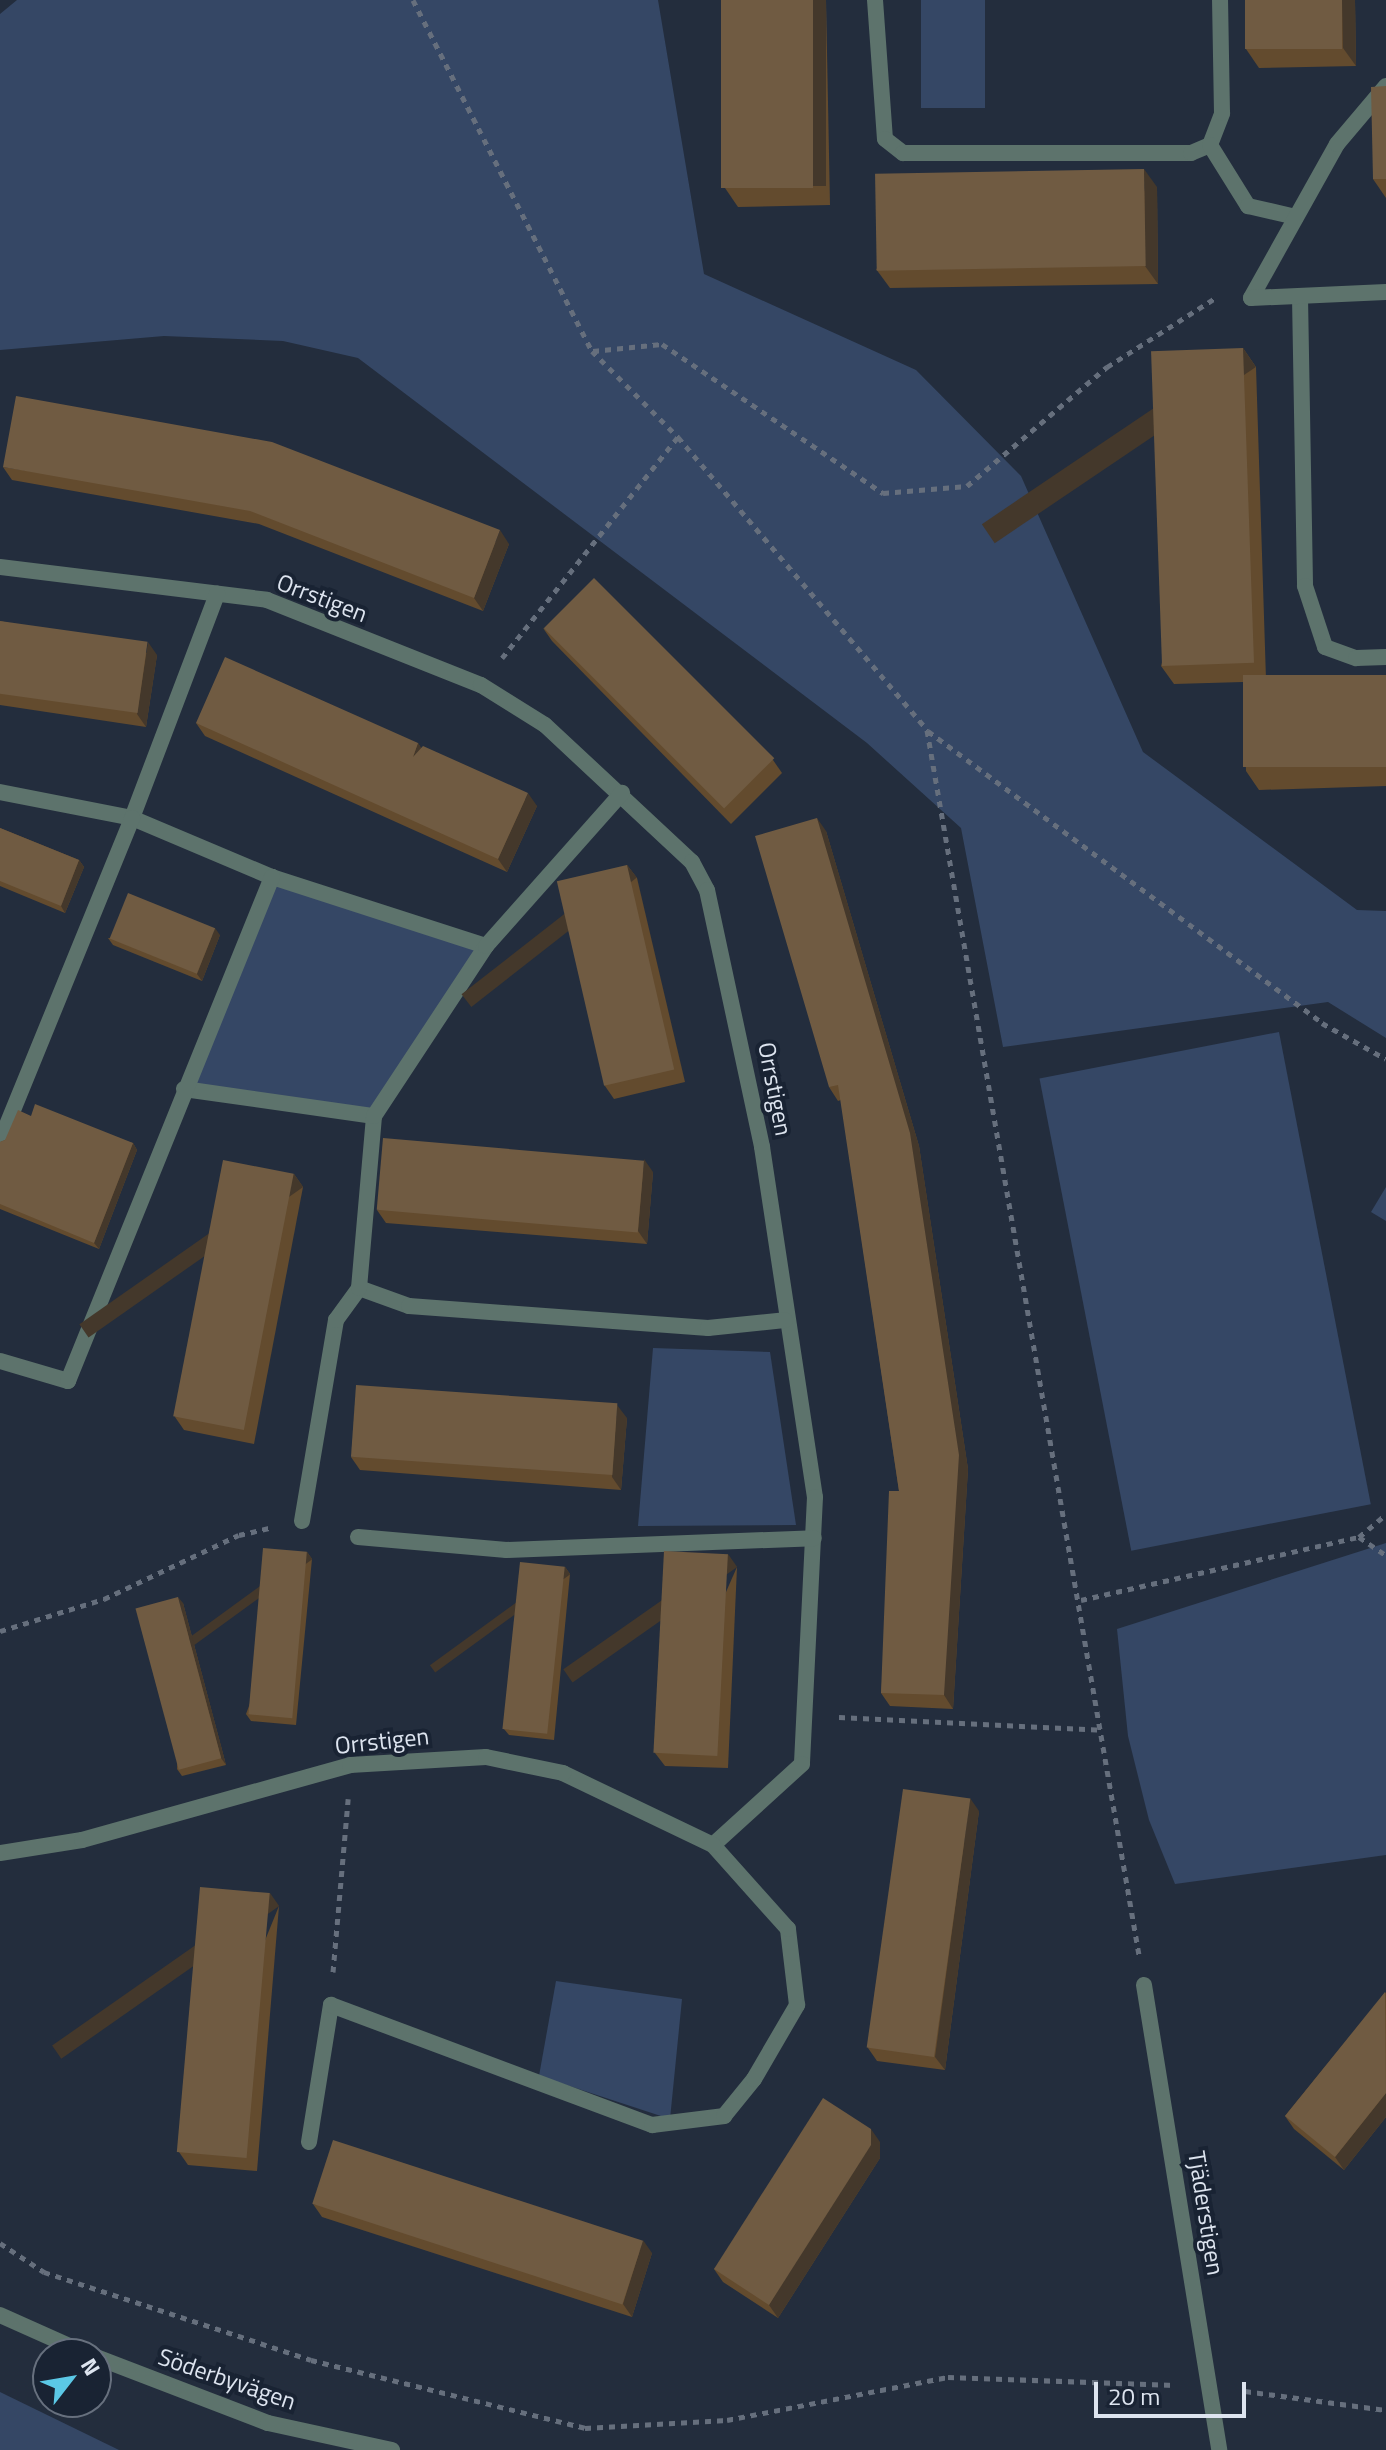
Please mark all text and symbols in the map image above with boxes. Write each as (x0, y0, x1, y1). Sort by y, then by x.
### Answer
street label: Orrstigen (273, 568, 371, 628)
street label: Orrstigen (752, 1040, 798, 1138)
street label: Orrstigen (333, 1722, 431, 1760)
street label: Tjäderstigen (1182, 2149, 1230, 2277)
north arrow (32, 2338, 112, 2418)
street label: Söderbyvägen (154, 2342, 300, 2416)
text: N (72, 2351, 109, 2382)
scale bar (1098, 2366, 1250, 2416)
text: 20 m (1108, 2378, 1160, 2414)

